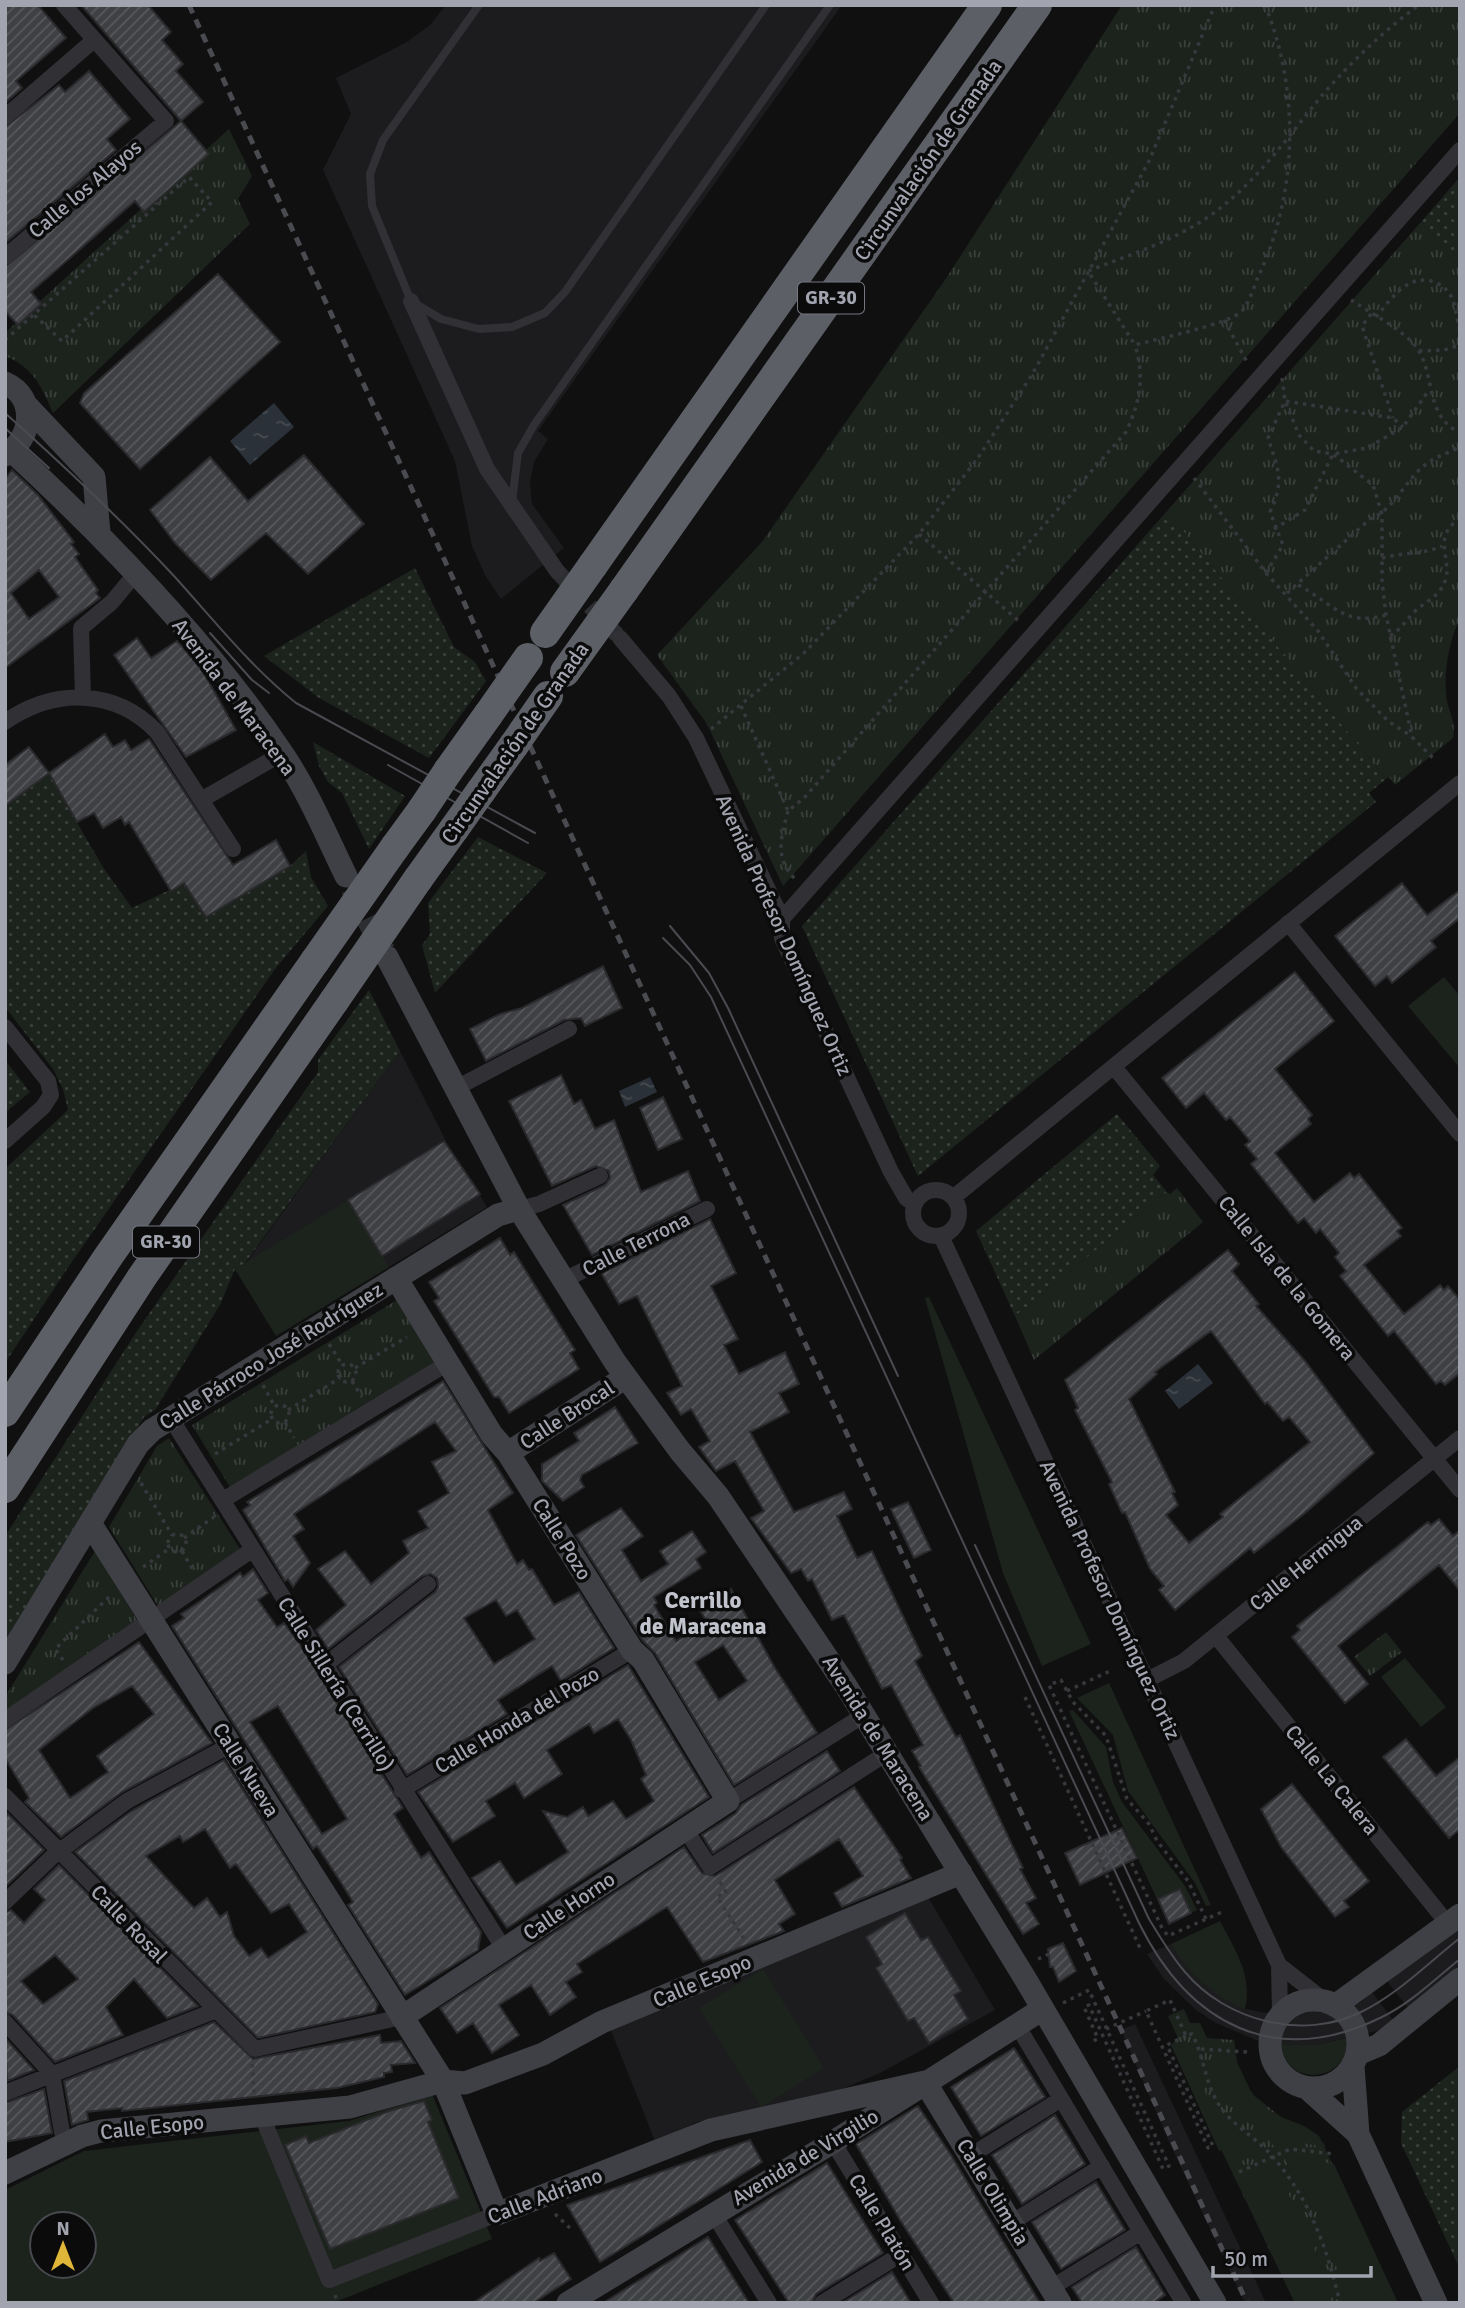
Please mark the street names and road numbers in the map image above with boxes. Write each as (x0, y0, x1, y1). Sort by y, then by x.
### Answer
street label: Circunvalación de Granada (849, 54, 1007, 266)
street label: Calle los Alayos (23, 134, 147, 244)
road number: GR-30 (798, 282, 864, 314)
street label: Avenida de Maracena (166, 613, 302, 781)
street label: Circunvalación de Granada (436, 637, 594, 849)
street label: Avenida Profesor Domínguez Ortiz (710, 790, 858, 1080)
street label: Calle Isla de la Gomera (1212, 1190, 1362, 1366)
street label: Calle Terrona (578, 1206, 694, 1282)
road number: GR-30 (133, 1226, 199, 1258)
street label: Calle Párroco José Rodríguez (154, 1276, 388, 1436)
street label: Calle Brocal (515, 1375, 619, 1455)
street label: Avenida Profesor Domínguez Ortiz (1034, 1456, 1186, 1744)
street label: Calle Pozo (527, 1493, 597, 1585)
street label: Calle Hermigua (1244, 1509, 1368, 1617)
street label: Calle Sillería (Cerrillo) (272, 1592, 400, 1776)
street label: Avenida de Maracena (817, 1650, 939, 1826)
street label: Calle Honda del Pozo (430, 1661, 604, 1779)
street label: Calle Nueva (207, 1718, 285, 1822)
street label: Calle La Calera (1280, 1720, 1384, 1840)
street label: Calle Horno (518, 1866, 620, 1946)
street label: Calle Rosal (85, 1879, 173, 1969)
street label: Calle Esopo (649, 1949, 755, 2013)
street label: Avenida de Virgilio (727, 2103, 883, 2211)
street label: Calle Esopo (99, 2109, 205, 2145)
street label: Calle Olimpia (951, 2134, 1035, 2250)
street label: Calle Adriano (484, 2162, 606, 2230)
street label: Calle Platón (843, 2169, 921, 2275)

